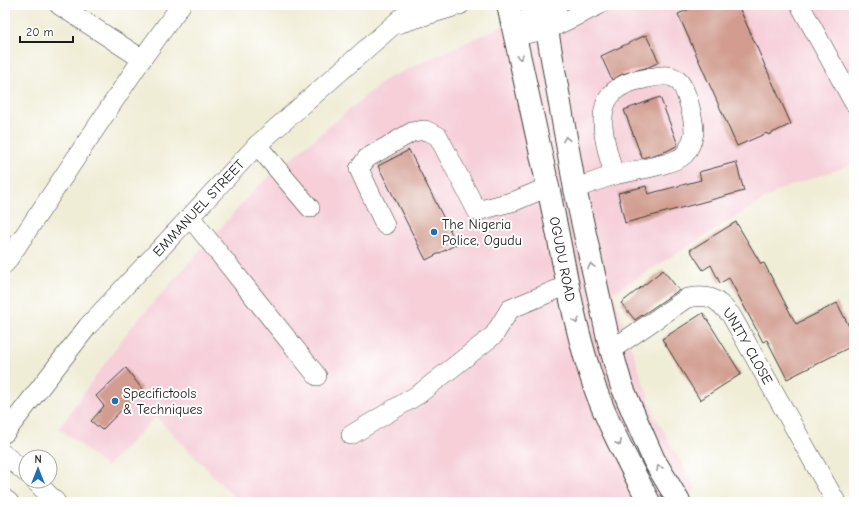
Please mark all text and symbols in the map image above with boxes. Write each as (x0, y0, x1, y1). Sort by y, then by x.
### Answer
scale bar (20, 18, 73, 44)
text: 20 m (26, 25, 54, 39)
one-way arrow (515, 54, 523, 60)
one-way arrow (562, 136, 571, 142)
street label: EMMANUEL STREET (149, 155, 248, 260)
street label: OGUDU ROAD (546, 215, 580, 303)
place label: The Nigeria Police, Ogudu (442, 216, 522, 249)
marker: The Nigeria Police, Ogudu (429, 227, 439, 237)
one-way arrow (588, 263, 596, 269)
street label: UNITY CLOSE (720, 304, 777, 387)
one-way arrow (571, 318, 579, 324)
place label: Specifictools & Techniques (123, 385, 202, 418)
marker: Specifictools & Techniques (110, 396, 120, 406)
one-way arrow (614, 439, 622, 446)
north arrow (18, 449, 58, 489)
text: N (34, 453, 42, 466)
one-way arrow (656, 465, 663, 472)

